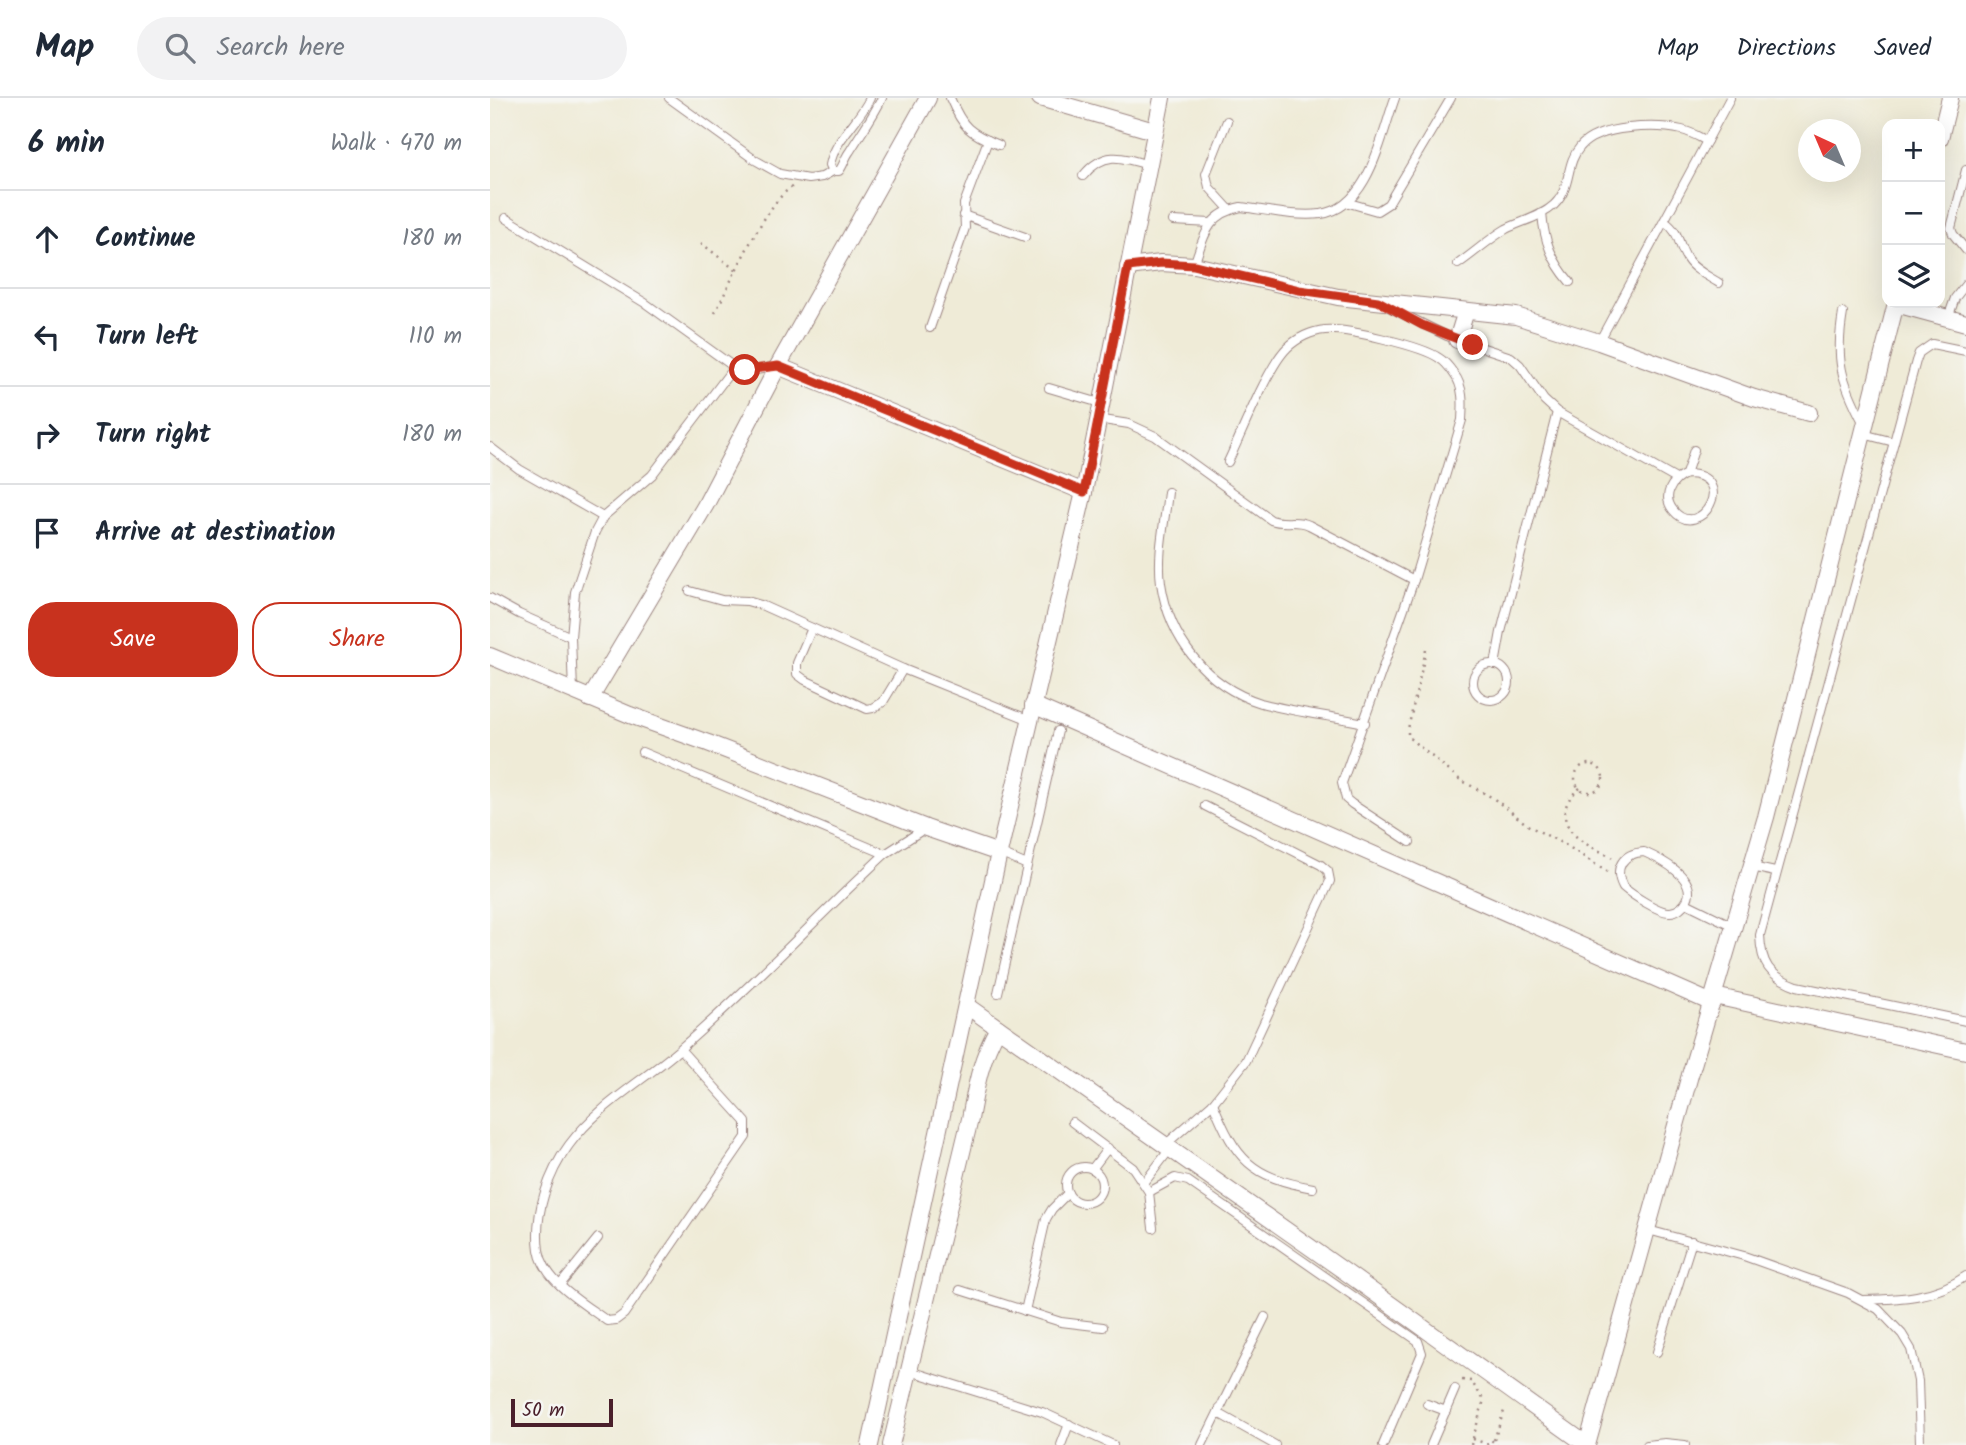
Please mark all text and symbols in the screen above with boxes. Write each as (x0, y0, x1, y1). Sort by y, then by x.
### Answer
search box (137, 17, 627, 80)
text: Map (35, 22, 95, 75)
text: Search here (217, 27, 345, 69)
icon: search (161, 29, 199, 67)
text: Map (1657, 29, 1699, 68)
text: Directions (1737, 29, 1836, 68)
text: Saved (1874, 29, 1931, 68)
north arrow (1798, 119, 1861, 182)
map controls (1882, 119, 1945, 308)
button: + (1882, 119, 1945, 182)
text: 6 min (28, 120, 105, 168)
text: Walk · 470 m (331, 126, 462, 162)
button: − (1882, 182, 1945, 245)
text: Continue (95, 218, 196, 260)
icon: ahead (28, 220, 66, 258)
text: 180 m (402, 221, 462, 257)
button: layers (1882, 245, 1945, 308)
text: Turn left (95, 316, 198, 358)
icon: left (28, 318, 66, 356)
text: 110 m (409, 319, 462, 355)
route end (1457, 329, 1488, 360)
route start (729, 354, 760, 385)
text: Turn right (95, 414, 211, 456)
icon: right (28, 416, 66, 454)
text: 180 m (402, 417, 462, 453)
text: Arrive at destination (95, 512, 335, 554)
icon: arrive (28, 514, 66, 552)
button: Save (28, 602, 238, 677)
button: Share (252, 602, 462, 677)
scale bar (511, 1396, 612, 1428)
text: 50 m (522, 1396, 564, 1426)

